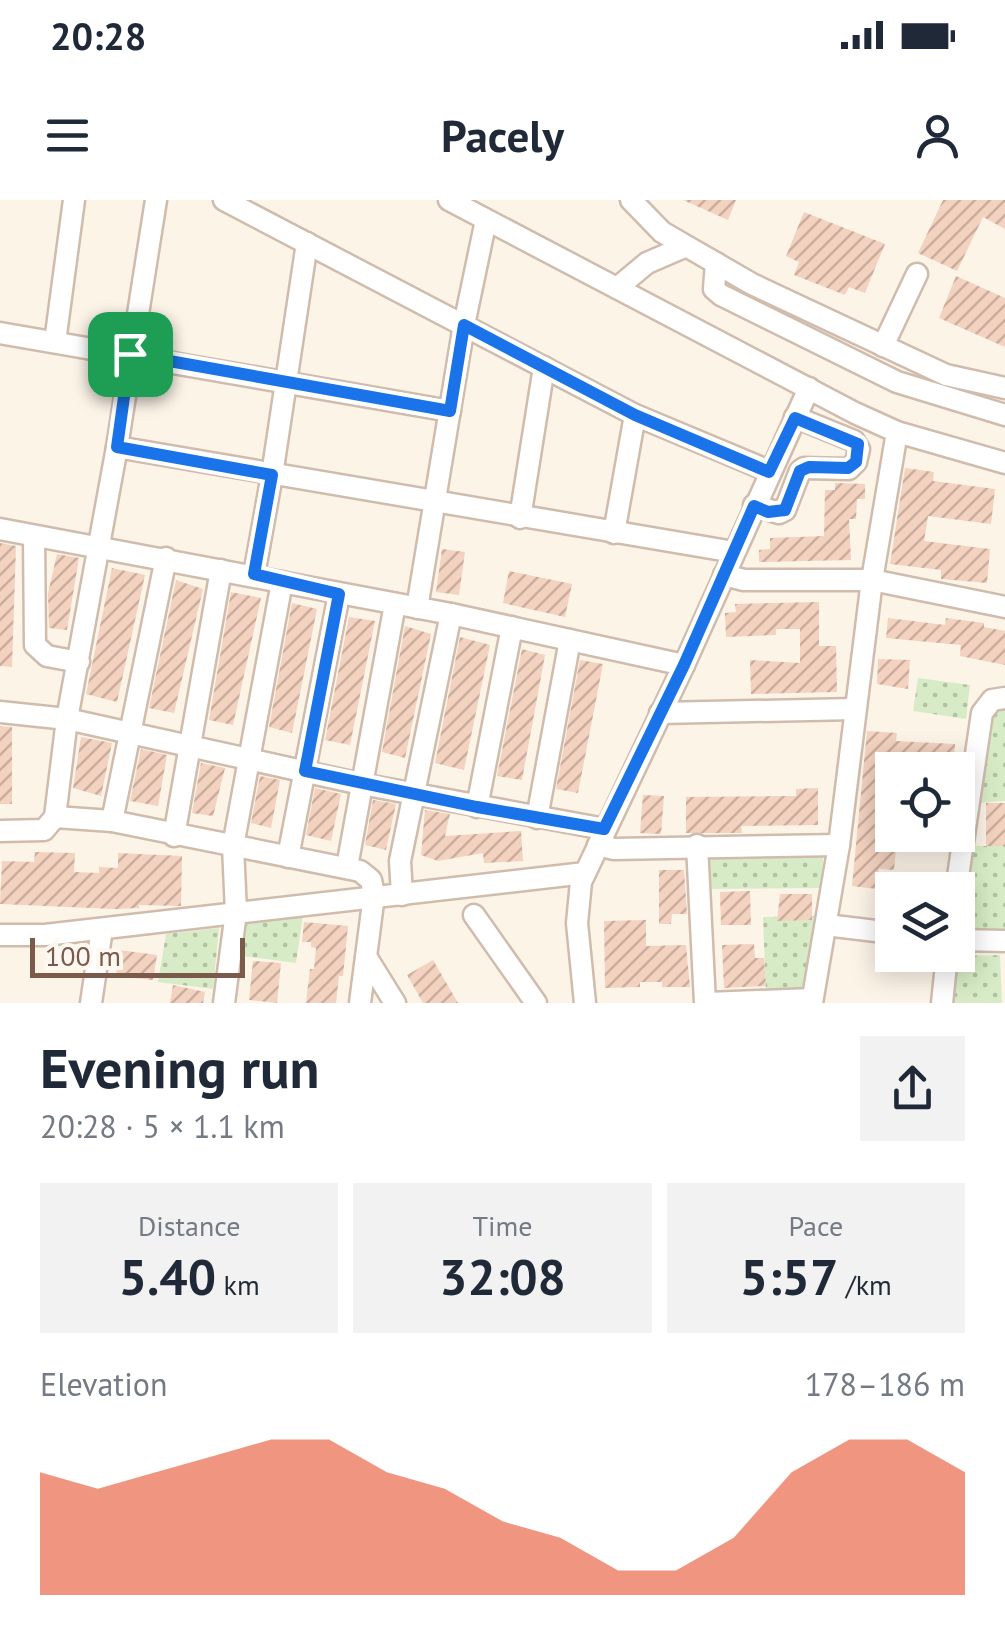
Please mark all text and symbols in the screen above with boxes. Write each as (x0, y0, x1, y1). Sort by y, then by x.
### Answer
text: 20:28 (50, 11, 146, 60)
text: Pacely (441, 106, 564, 164)
icon: menu (40, 108, 95, 163)
icon: person (910, 108, 965, 163)
pin (88, 312, 173, 397)
icon: arrive (103, 327, 158, 382)
map controls (875, 752, 975, 972)
button: locate (875, 752, 975, 852)
button: layers (875, 872, 975, 972)
scale bar (30, 933, 245, 978)
text: 100 m (45, 937, 121, 974)
text: Evening run (40, 1032, 320, 1103)
button: share (860, 1036, 965, 1141)
text: 20:28 · 5 × 1.1 km (40, 1105, 285, 1147)
text: Distance (138, 1207, 240, 1244)
text: Time (472, 1207, 533, 1244)
text: Pace (788, 1207, 843, 1244)
text: 5.40 (119, 1244, 216, 1309)
text: 32:08 (439, 1244, 566, 1309)
text: 5:57 (740, 1244, 838, 1309)
text: km (216, 1266, 260, 1303)
text: /km (838, 1266, 892, 1303)
text: Elevation (40, 1363, 167, 1405)
text: 178–186 m (805, 1363, 965, 1405)

